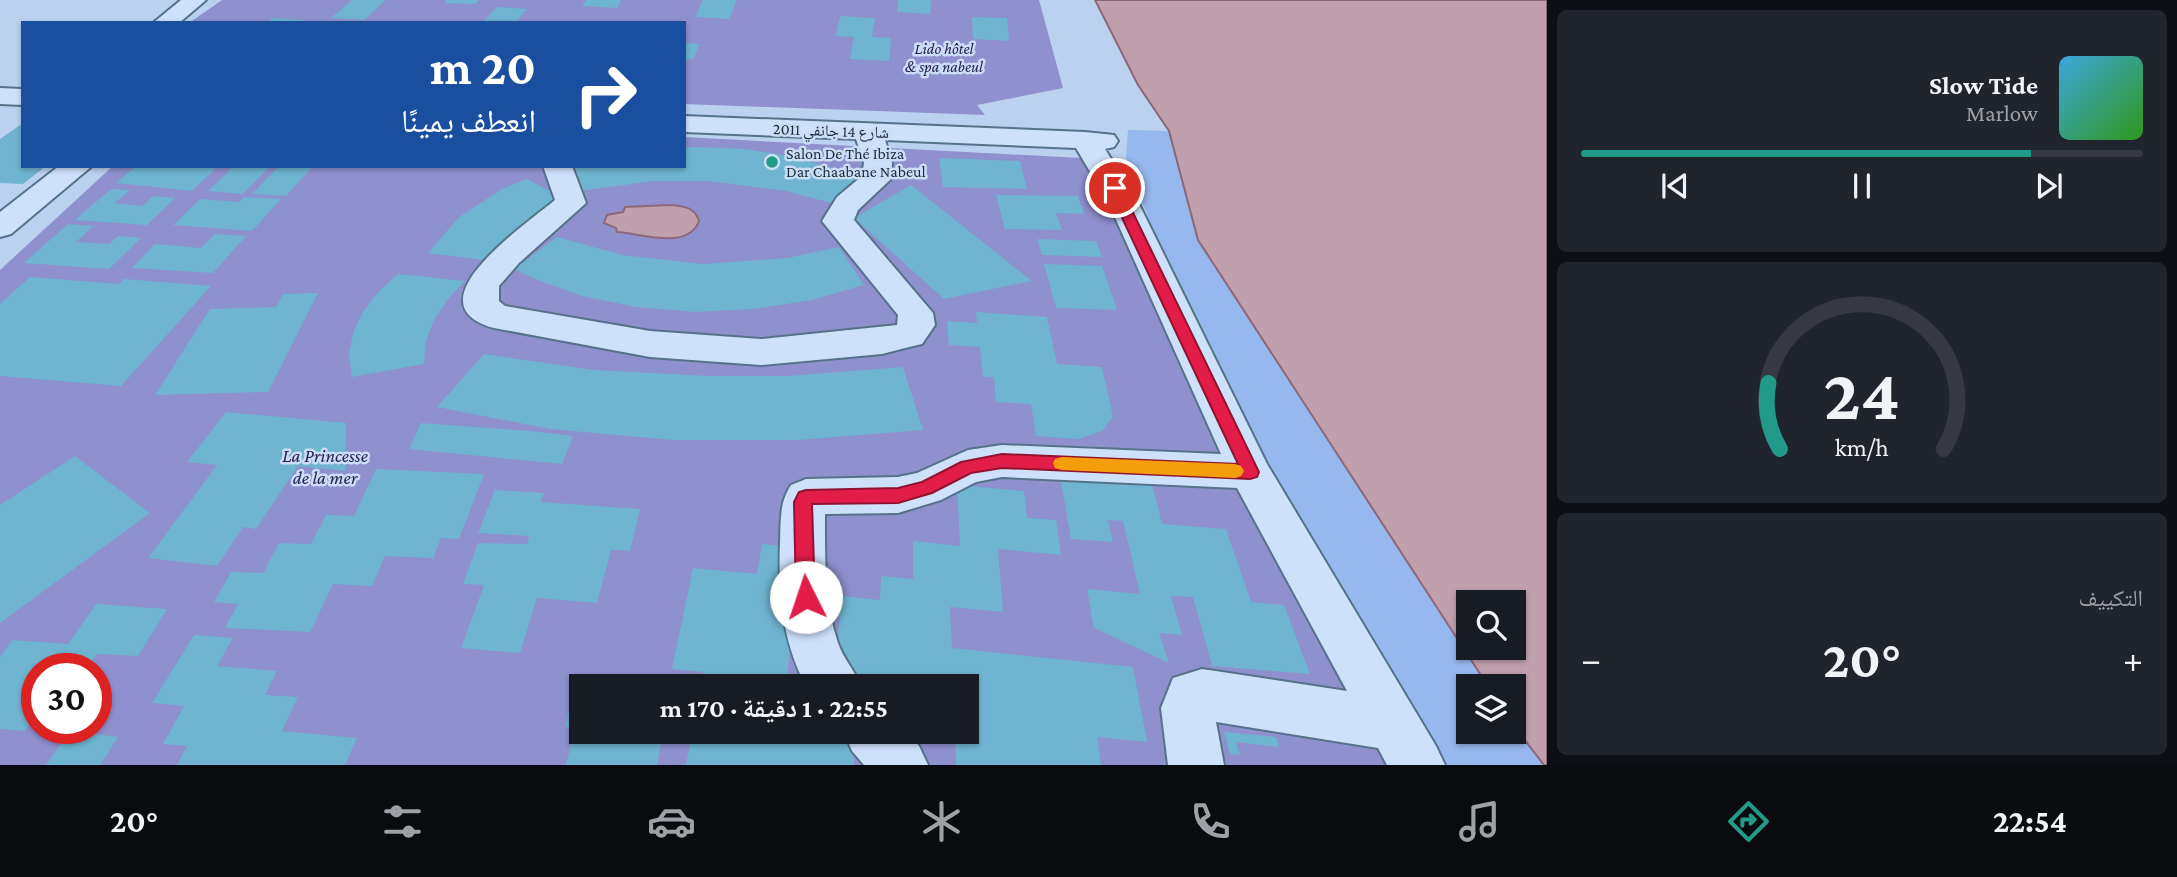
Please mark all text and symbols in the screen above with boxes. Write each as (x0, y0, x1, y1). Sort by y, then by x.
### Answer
text: 20 m (430, 40, 536, 95)
park label: Lido hôtel & spa nabeul (905, 40, 984, 76)
icon: right (560, 49, 651, 140)
text: Slow Tide (1929, 71, 2038, 100)
text: Marlow (1966, 100, 2038, 126)
text: انعطف يمينًا (401, 103, 536, 139)
street label: شارع 14 جانفي 2011 (773, 120, 889, 145)
place label: Salon De Thé Ibiza Dar Chaabane Nabeul (786, 145, 926, 180)
marker: Salon De Thé Ibiza Dar Chaabane Nabeul (764, 154, 780, 170)
pin (1085, 158, 1145, 218)
icon: previous (1656, 167, 1694, 205)
icon: pause (1843, 167, 1881, 205)
icon: next (2030, 167, 2068, 205)
icon: arrive (1096, 169, 1134, 207)
text: 24 (1824, 354, 1900, 435)
text: km/h (1835, 433, 1889, 460)
park label: La Princesse de la mer (282, 445, 368, 488)
position arrow (769, 560, 843, 634)
text: التكييف (2078, 585, 2143, 611)
map controls (1456, 590, 1526, 744)
button: search (1456, 590, 1526, 660)
text: 20° (1823, 630, 1901, 688)
text: − (1581, 638, 1601, 680)
text: + (2123, 638, 2143, 680)
speed limit sign: 30 (21, 653, 112, 744)
button: layers (1456, 674, 1526, 744)
text: 22:55 · 1 دقيقة · 170 m (660, 694, 888, 723)
icon: filters (378, 797, 427, 846)
icon: car (647, 797, 696, 846)
icon: climate (917, 797, 966, 846)
icon: phone (1186, 797, 1235, 846)
icon: music (1455, 797, 1504, 846)
icon: directions (1724, 797, 1773, 846)
text: 20° (110, 803, 158, 839)
text: 22:54 (1993, 803, 2067, 839)

